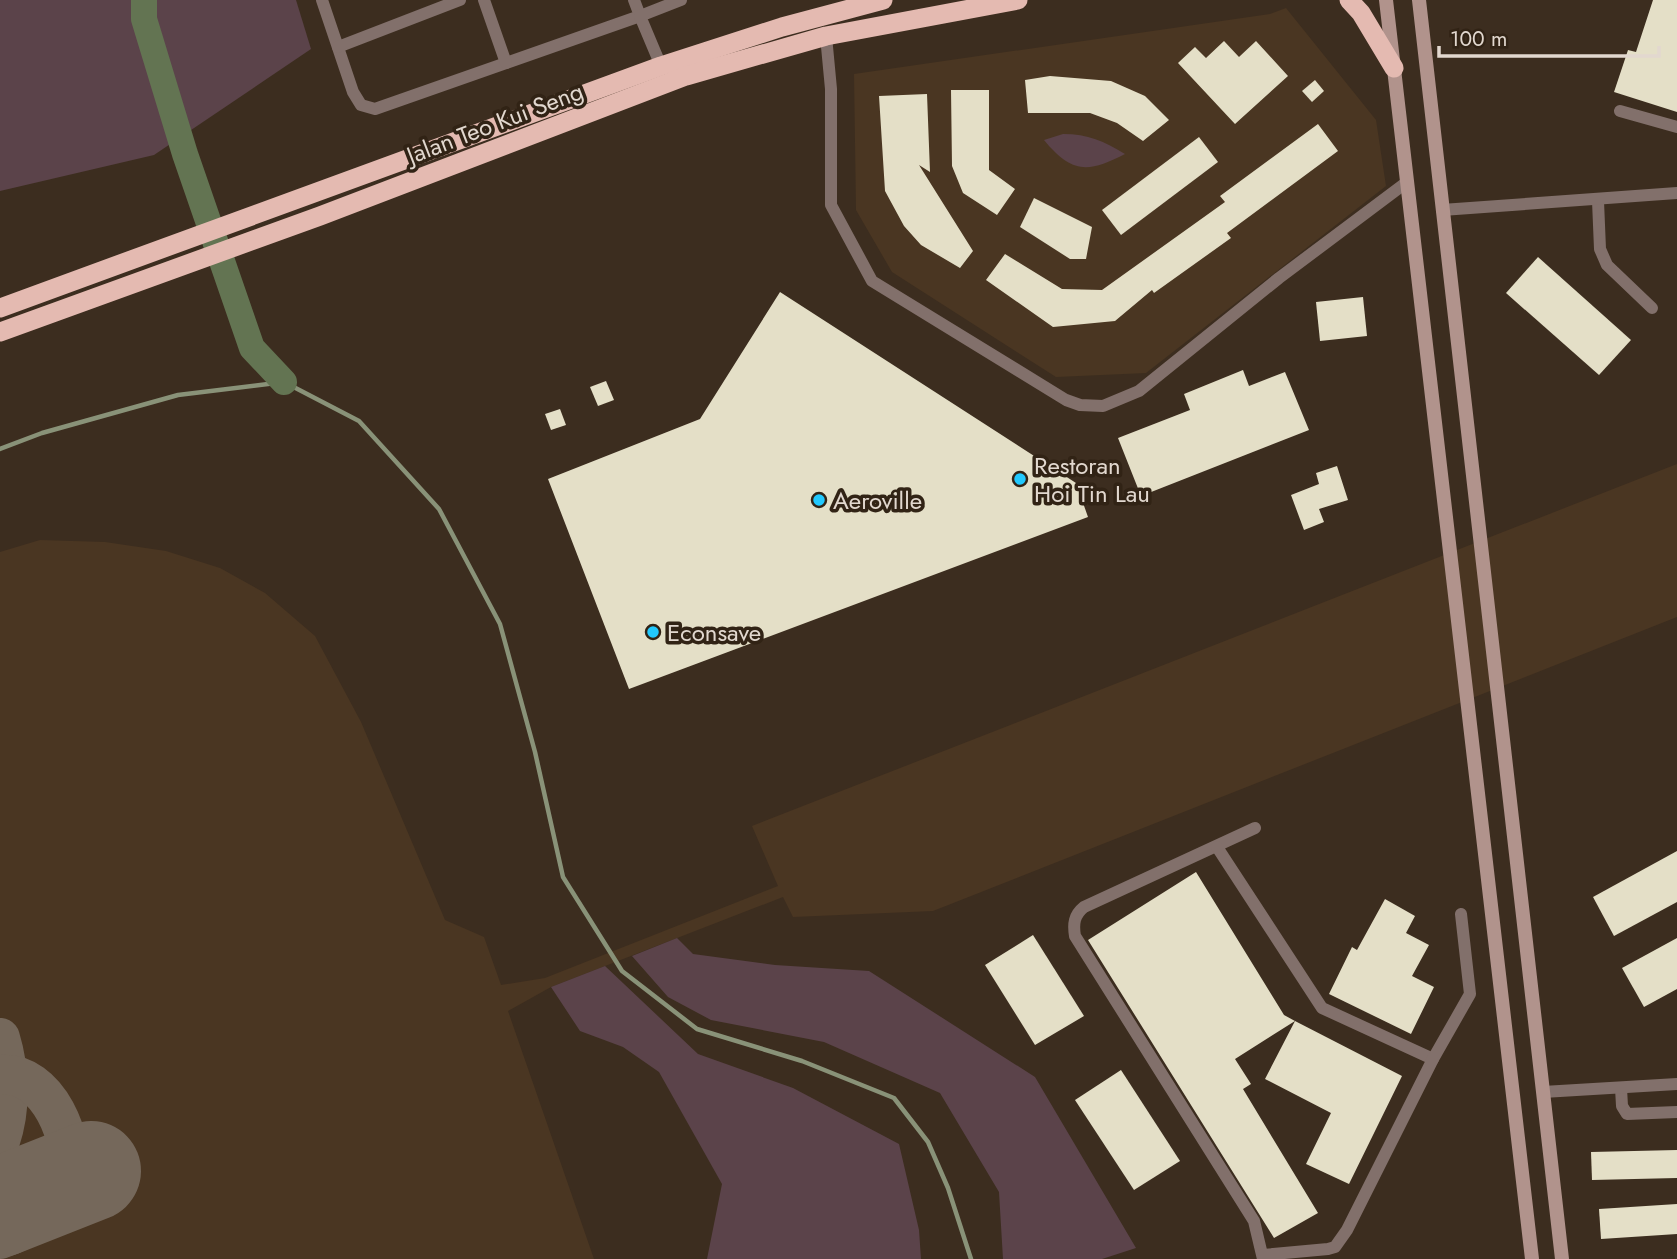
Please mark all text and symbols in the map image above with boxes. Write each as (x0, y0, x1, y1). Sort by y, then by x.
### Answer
scale bar (1439, 14, 1660, 58)
text: 100 m (1450, 24, 1507, 54)
street label: Jalan Teo Kui Seng (399, 73, 588, 174)
place label: Restoran Hoi Tin Lau (1034, 448, 1150, 511)
marker: Restoran Hoi Tin Lau (1012, 471, 1028, 487)
place label: Aeroville (833, 483, 922, 518)
marker: Aeroville (811, 492, 827, 508)
place label: Econsave (667, 615, 761, 650)
marker: Econsave (645, 624, 661, 640)

